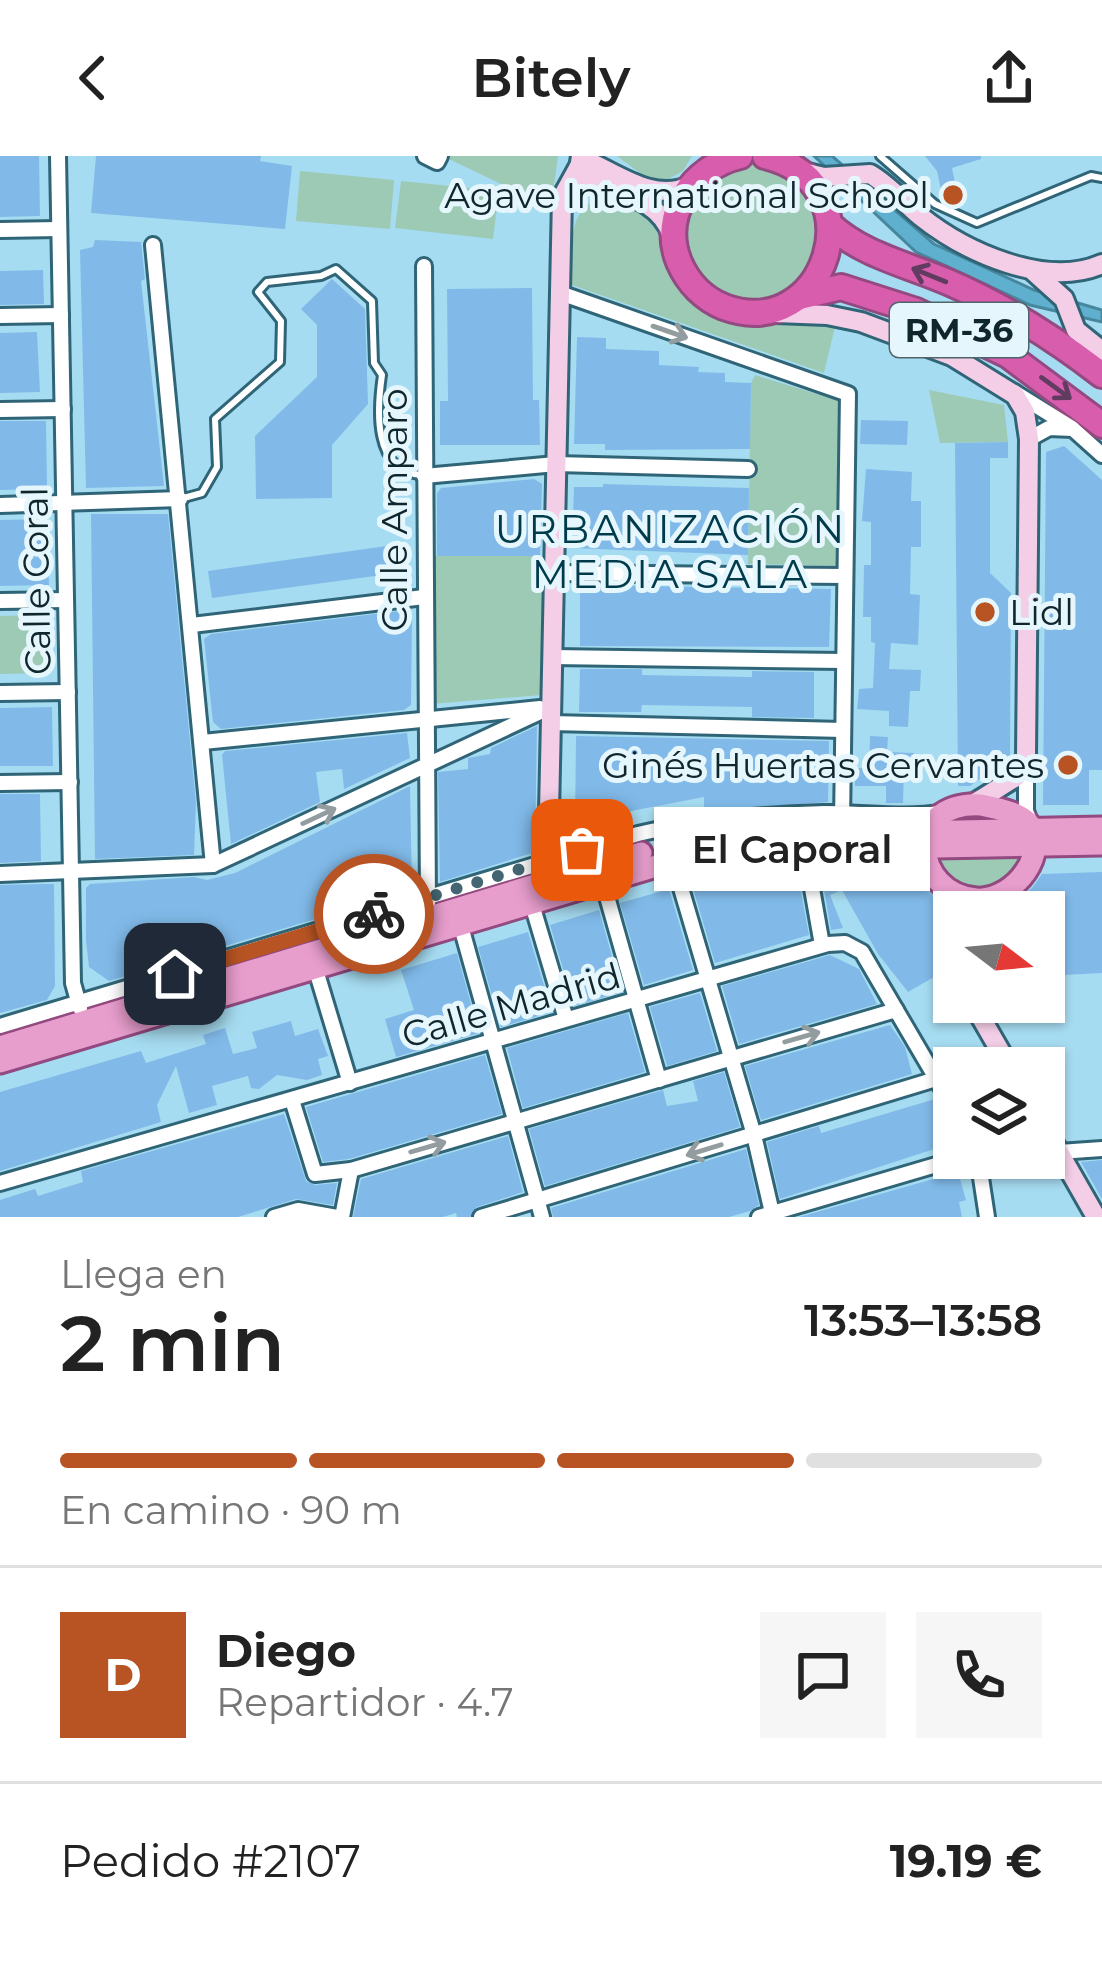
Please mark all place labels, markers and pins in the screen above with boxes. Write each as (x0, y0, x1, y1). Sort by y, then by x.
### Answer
place label: Agave International School (444, 173, 929, 217)
marker: Agave International School (940, 182, 966, 208)
place label: Lidl (1009, 590, 1074, 634)
marker: Lidl (972, 599, 998, 625)
place label: Ginés Huertas Cervantes (602, 743, 1044, 787)
marker: Ginés Huertas Cervantes (1055, 752, 1081, 778)
pin (531, 799, 633, 901)
callout: El Caporal (654, 808, 930, 892)
pin (124, 923, 226, 1025)

